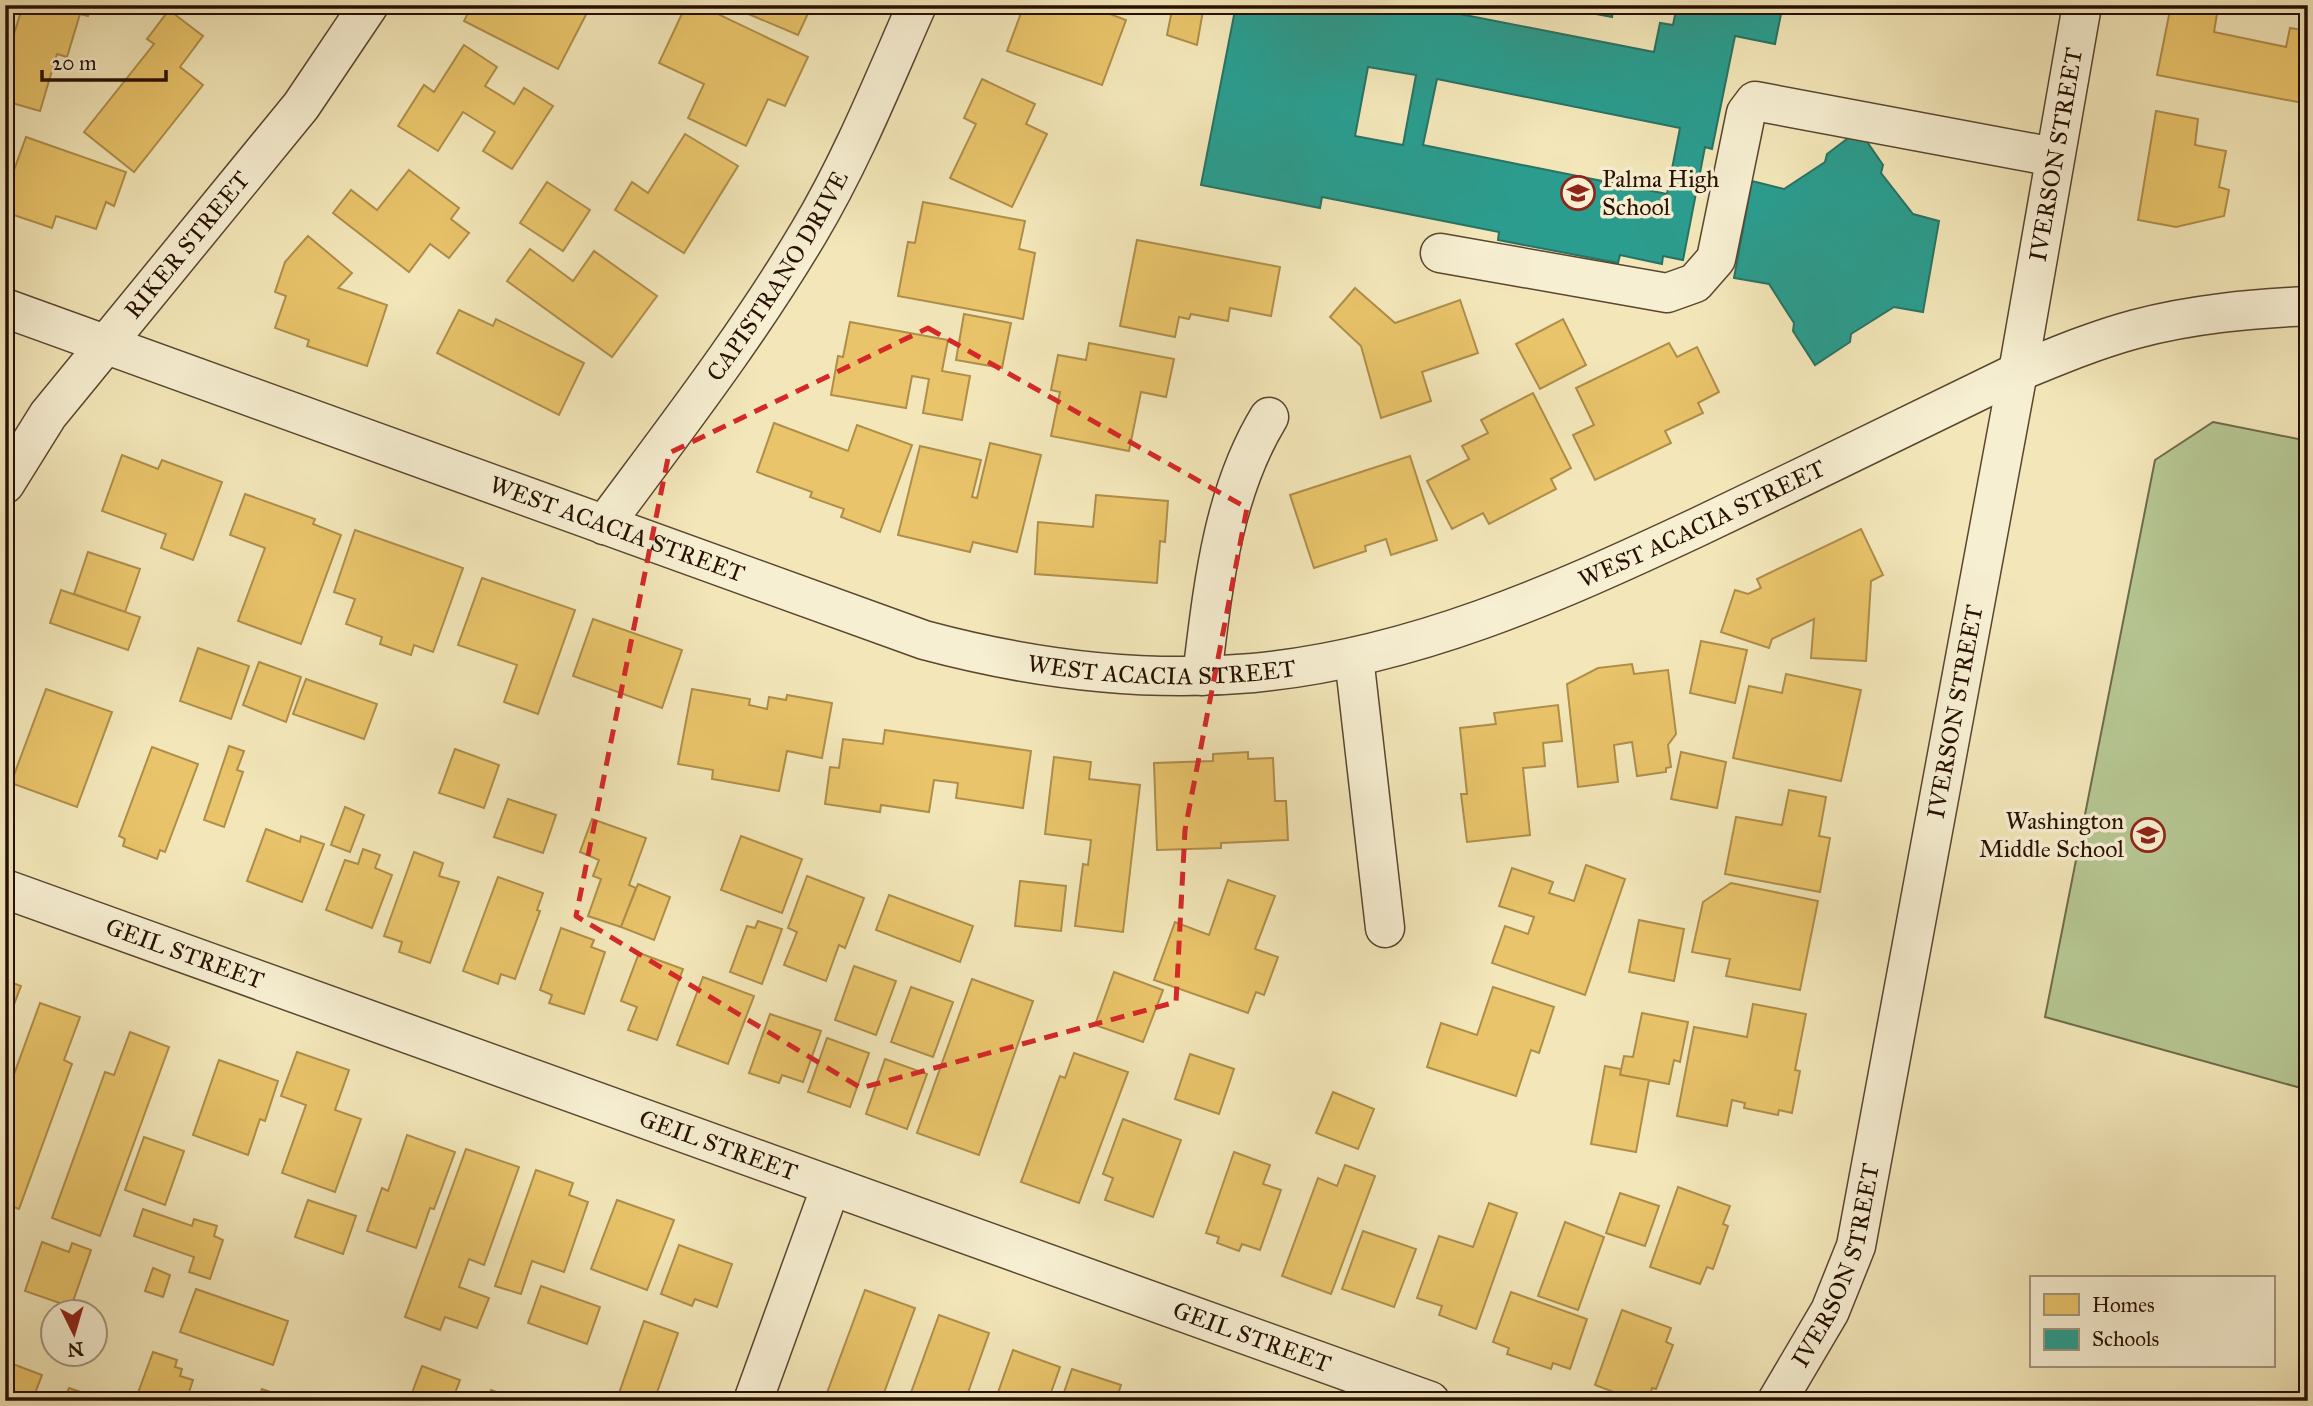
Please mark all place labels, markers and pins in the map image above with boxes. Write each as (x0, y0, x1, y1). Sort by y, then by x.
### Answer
place label: Palma High School (1602, 164, 1719, 222)
school or university icon: Palma High School (1559, 174, 1597, 212)
place label: Washington Middle School (1979, 806, 2125, 864)
school or university icon: Washington Middle School (2129, 816, 2167, 854)

